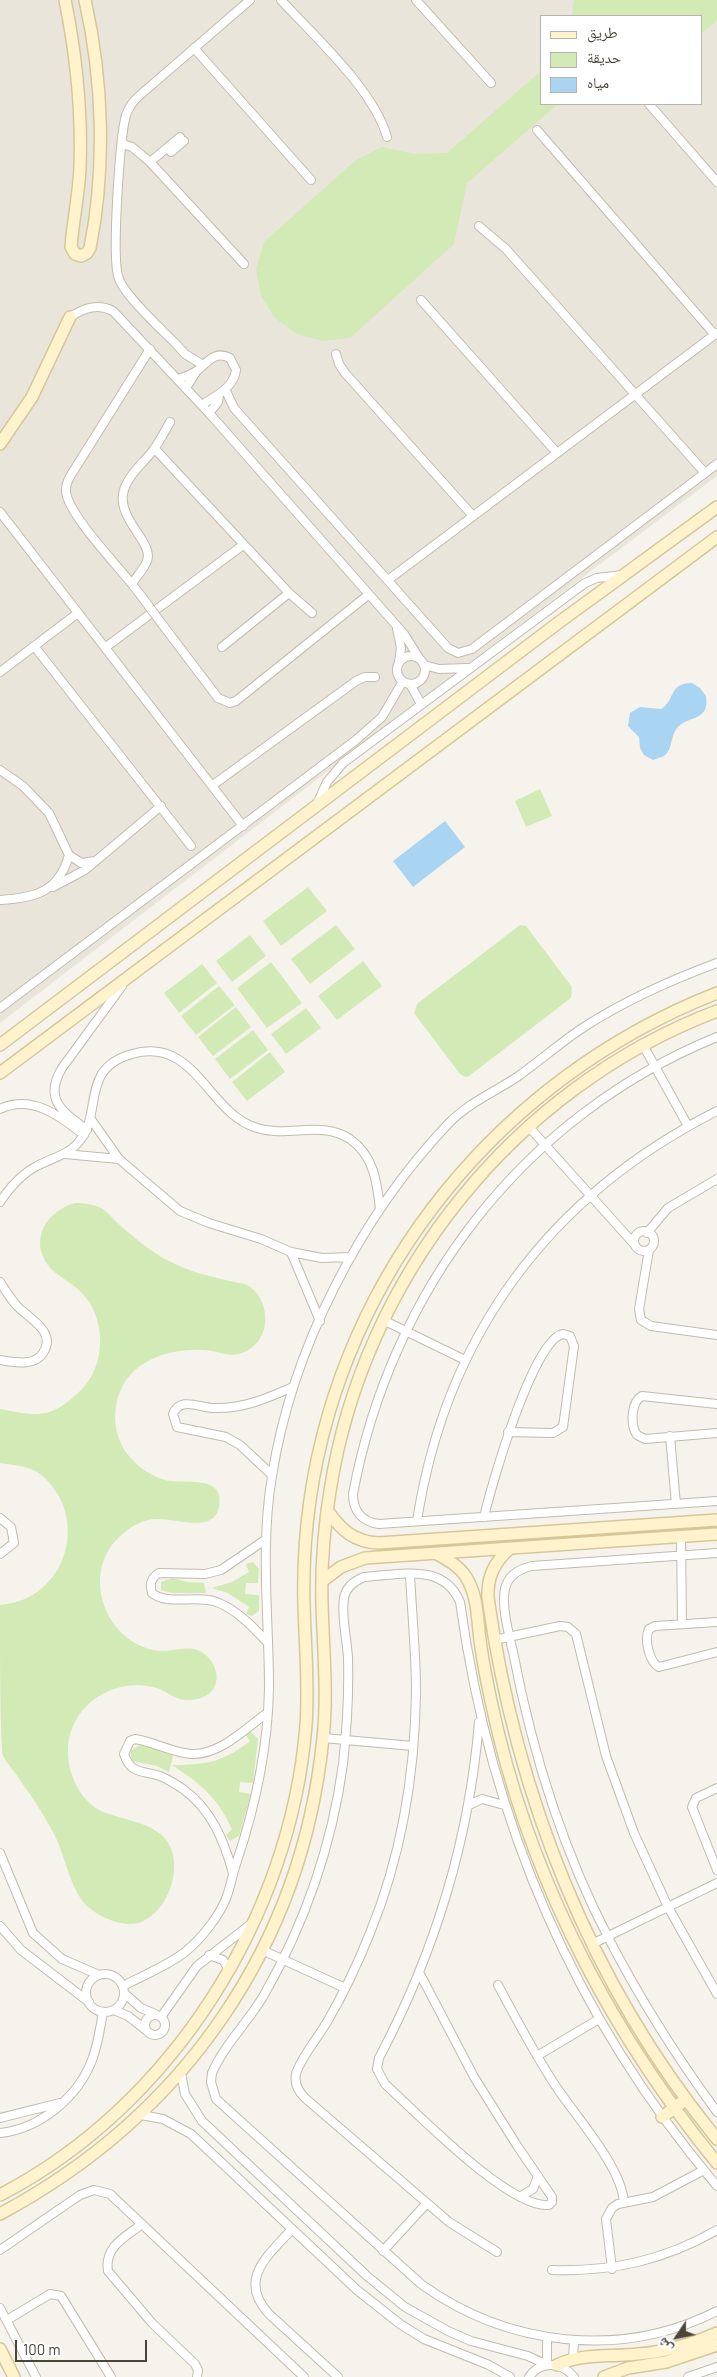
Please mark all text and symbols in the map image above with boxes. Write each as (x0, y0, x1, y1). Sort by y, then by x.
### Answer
legend (540, 15, 702, 105)
text: طريق (587, 23, 618, 41)
text: حديقة (587, 48, 621, 66)
text: مياه (587, 73, 609, 91)
north arrow (652, 2312, 702, 2362)
scale bar (18, 2330, 150, 2362)
text: ش (653, 2335, 675, 2357)
text: 100 m (23, 2340, 61, 2358)

